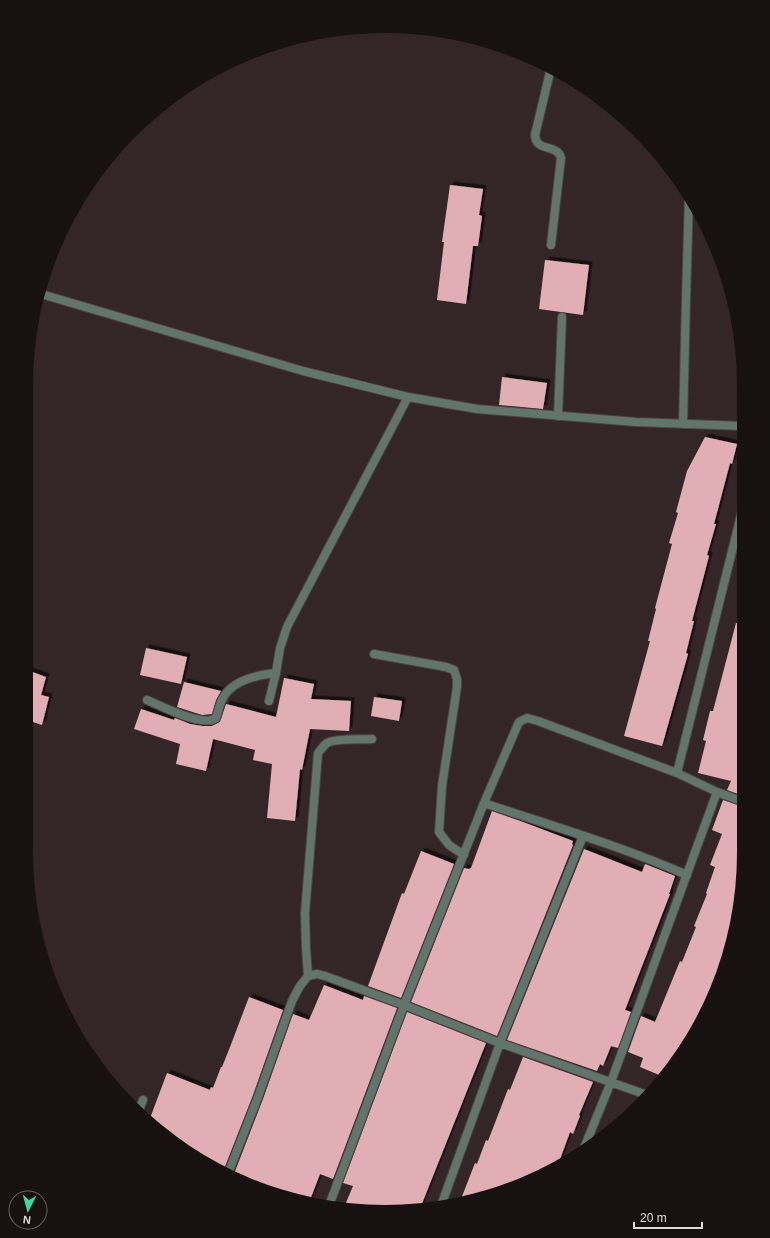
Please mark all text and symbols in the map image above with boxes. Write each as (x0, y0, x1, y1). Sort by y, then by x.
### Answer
north arrow (8, 1190, 48, 1230)
scale bar (634, 1204, 702, 1230)
text: 20 m (640, 1211, 667, 1225)
text: N (22, 1214, 32, 1226)

